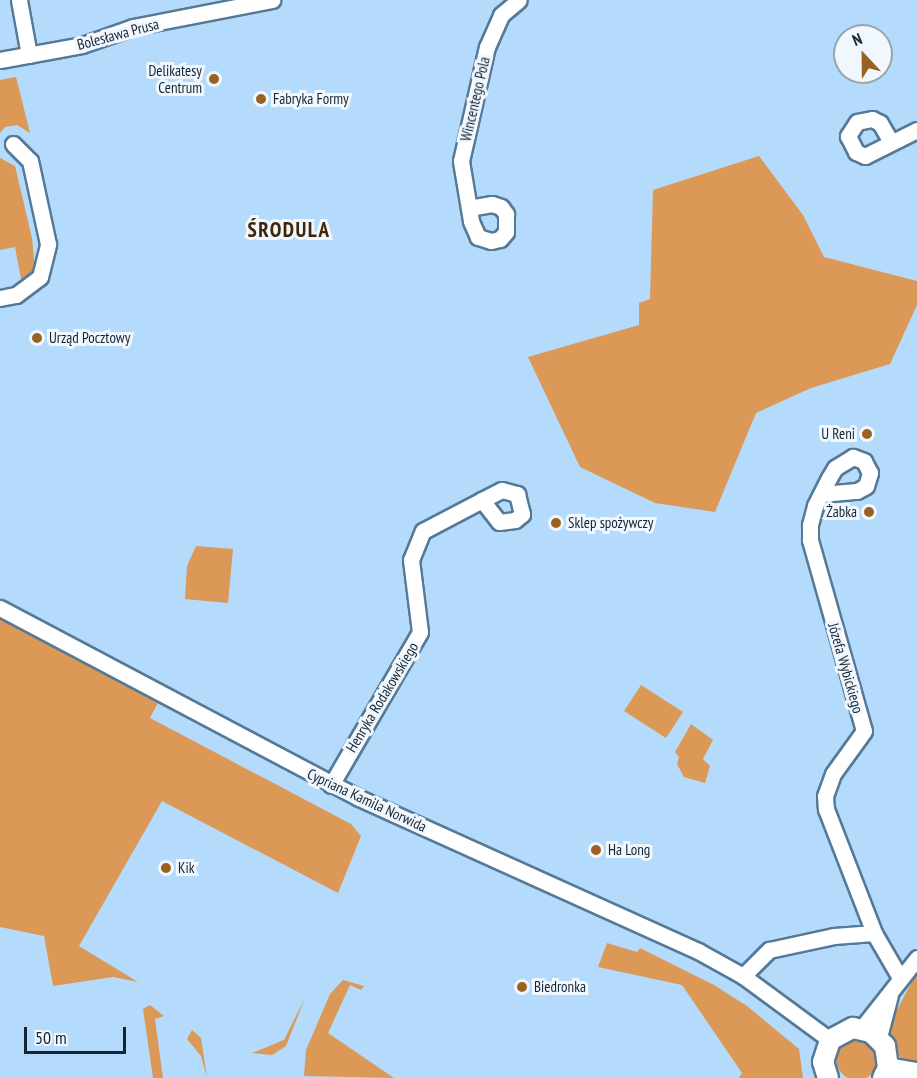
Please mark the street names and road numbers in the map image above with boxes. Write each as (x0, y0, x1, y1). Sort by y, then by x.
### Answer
street label: Bolesława Prusa (75, 14, 161, 54)
street label: Wincentego Pola (457, 55, 493, 143)
street label: Józefa Wybickiego (825, 621, 867, 715)
street label: Henryka Rodakowskiego (342, 639, 422, 755)
street label: Cypriana Kamila Norwida (304, 764, 430, 836)

